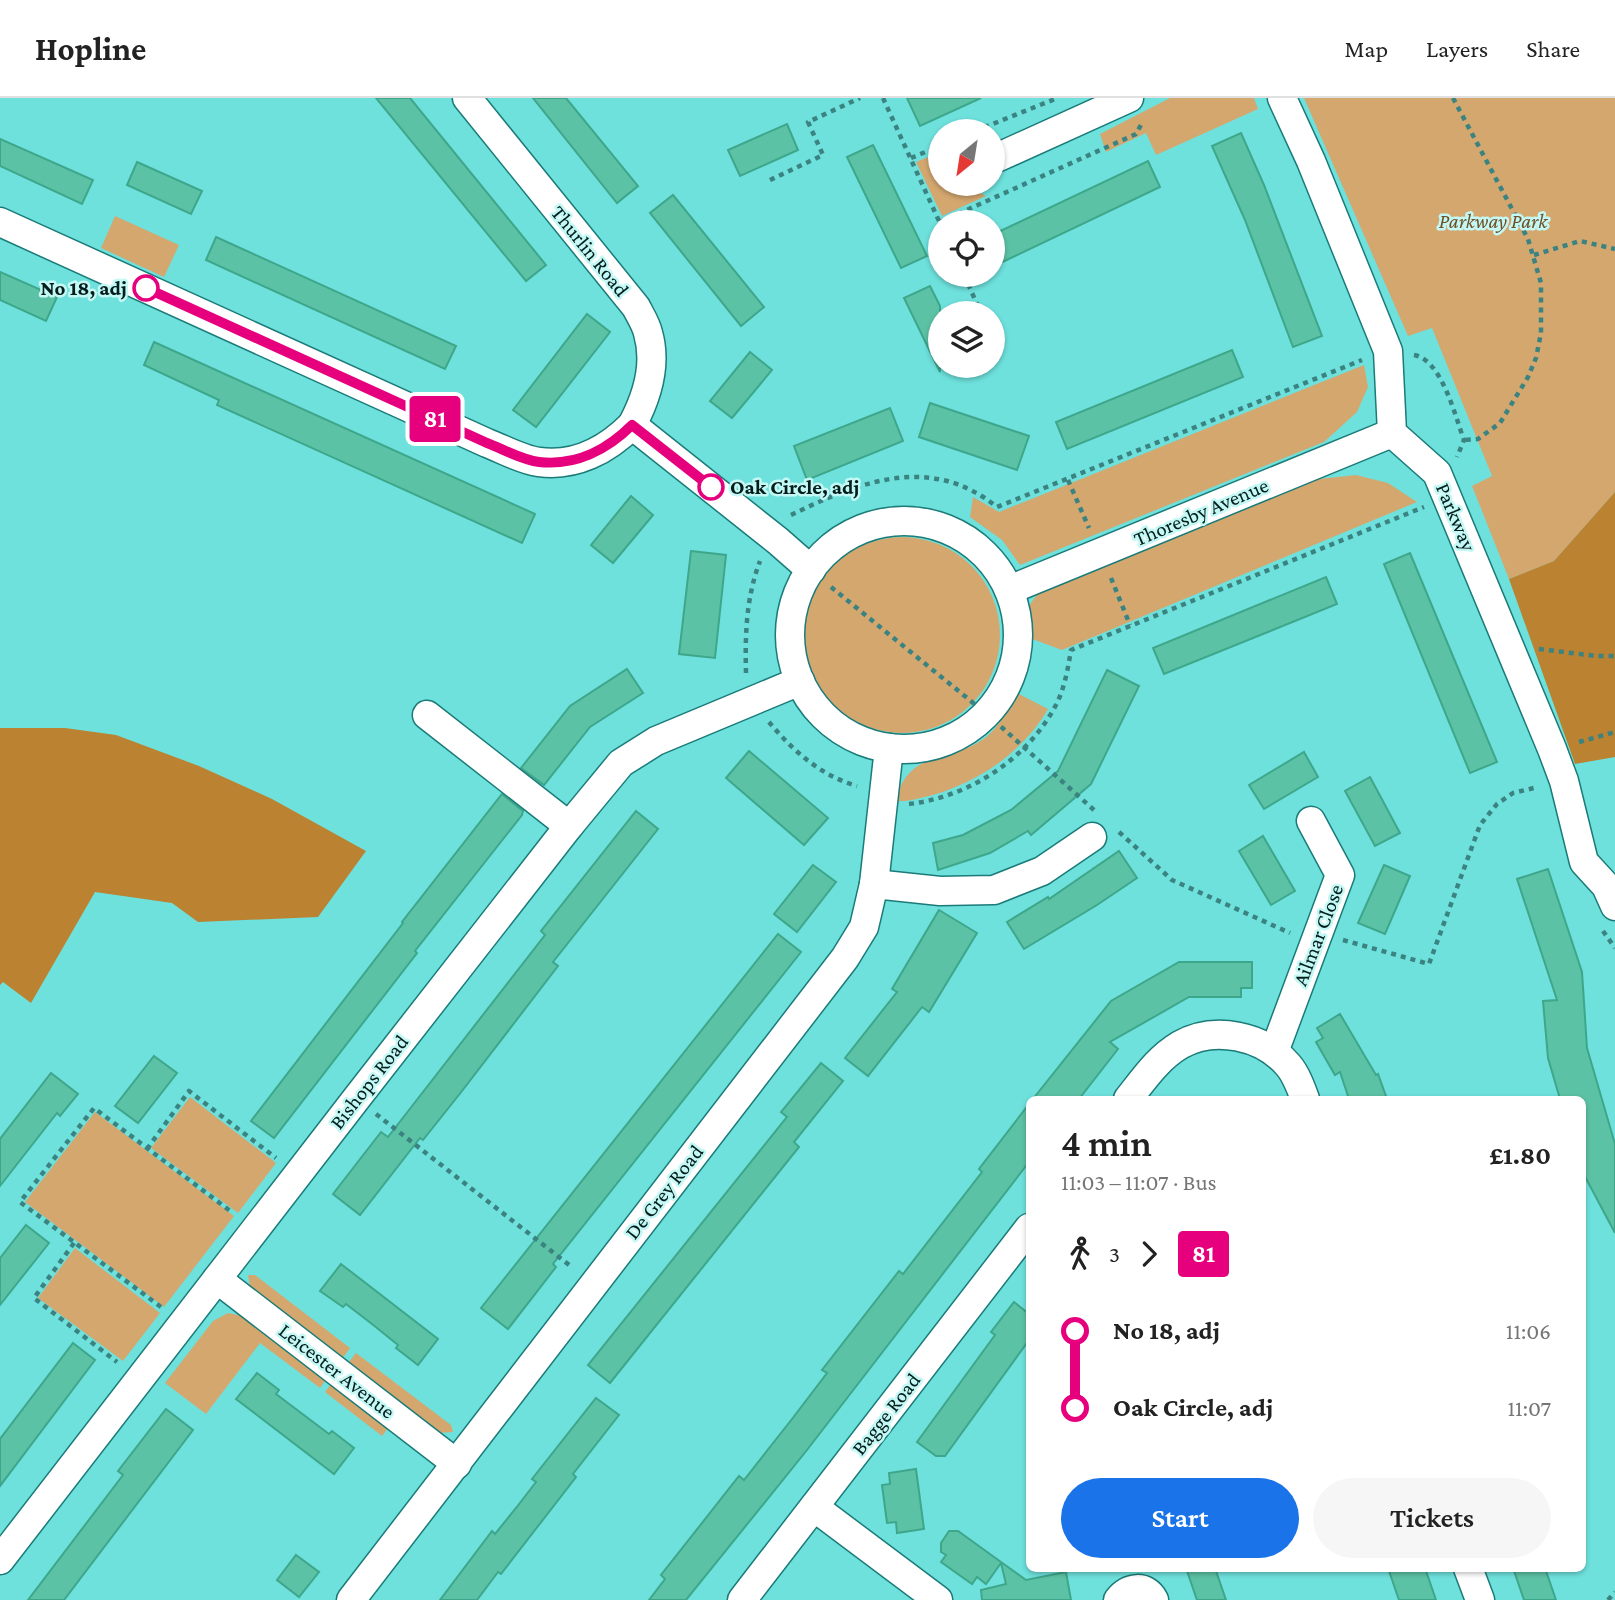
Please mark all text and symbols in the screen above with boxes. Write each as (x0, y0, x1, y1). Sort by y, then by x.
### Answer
text: Hopline (35, 30, 146, 67)
text: Map (1344, 35, 1388, 62)
text: Layers (1426, 35, 1488, 62)
text: Share (1526, 35, 1580, 62)
north arrow (928, 119, 1004, 196)
map controls (928, 119, 1005, 378)
street label: Thurlin Road (546, 201, 634, 301)
park label: Parkway Park (1439, 209, 1548, 233)
button: locate (928, 210, 1005, 287)
marker: No 18, adj (133, 275, 159, 301)
place label: No 18, adj (40, 276, 127, 300)
button: layers (928, 301, 1005, 378)
line badge: 81 (404, 396, 466, 442)
text: 81 (424, 405, 446, 432)
street label: Thoresby Avenue (1130, 473, 1272, 551)
marker: Oak Circle, adj (698, 474, 724, 500)
place label: Oak Circle, adj (730, 475, 859, 499)
street label: Parkway (1431, 479, 1481, 555)
street label: Ailmar Close (1288, 881, 1348, 989)
street label: Bishops Road (325, 1030, 413, 1134)
text: 4 min (1061, 1122, 1152, 1164)
street label: De Grey Road (620, 1140, 708, 1244)
text: £1.80 (1489, 1141, 1551, 1170)
text: 11:03 – 11:07 · Bus (1061, 1169, 1217, 1195)
icon: walk (1061, 1235, 1099, 1273)
icon: forward (1130, 1235, 1168, 1273)
text: 81 (1192, 1240, 1215, 1267)
text: 3 (1109, 1241, 1120, 1267)
text: No 18, adj (1113, 1316, 1220, 1345)
street label: Leicester Avenue (274, 1318, 400, 1424)
text: 11:06 (1506, 1318, 1551, 1344)
street label: Bagge Road (847, 1368, 925, 1460)
text: Oak Circle, adj (1113, 1393, 1273, 1422)
text: 11:07 (1507, 1395, 1551, 1421)
button: Start (1061, 1478, 1299, 1558)
button: Tickets (1313, 1478, 1551, 1558)

